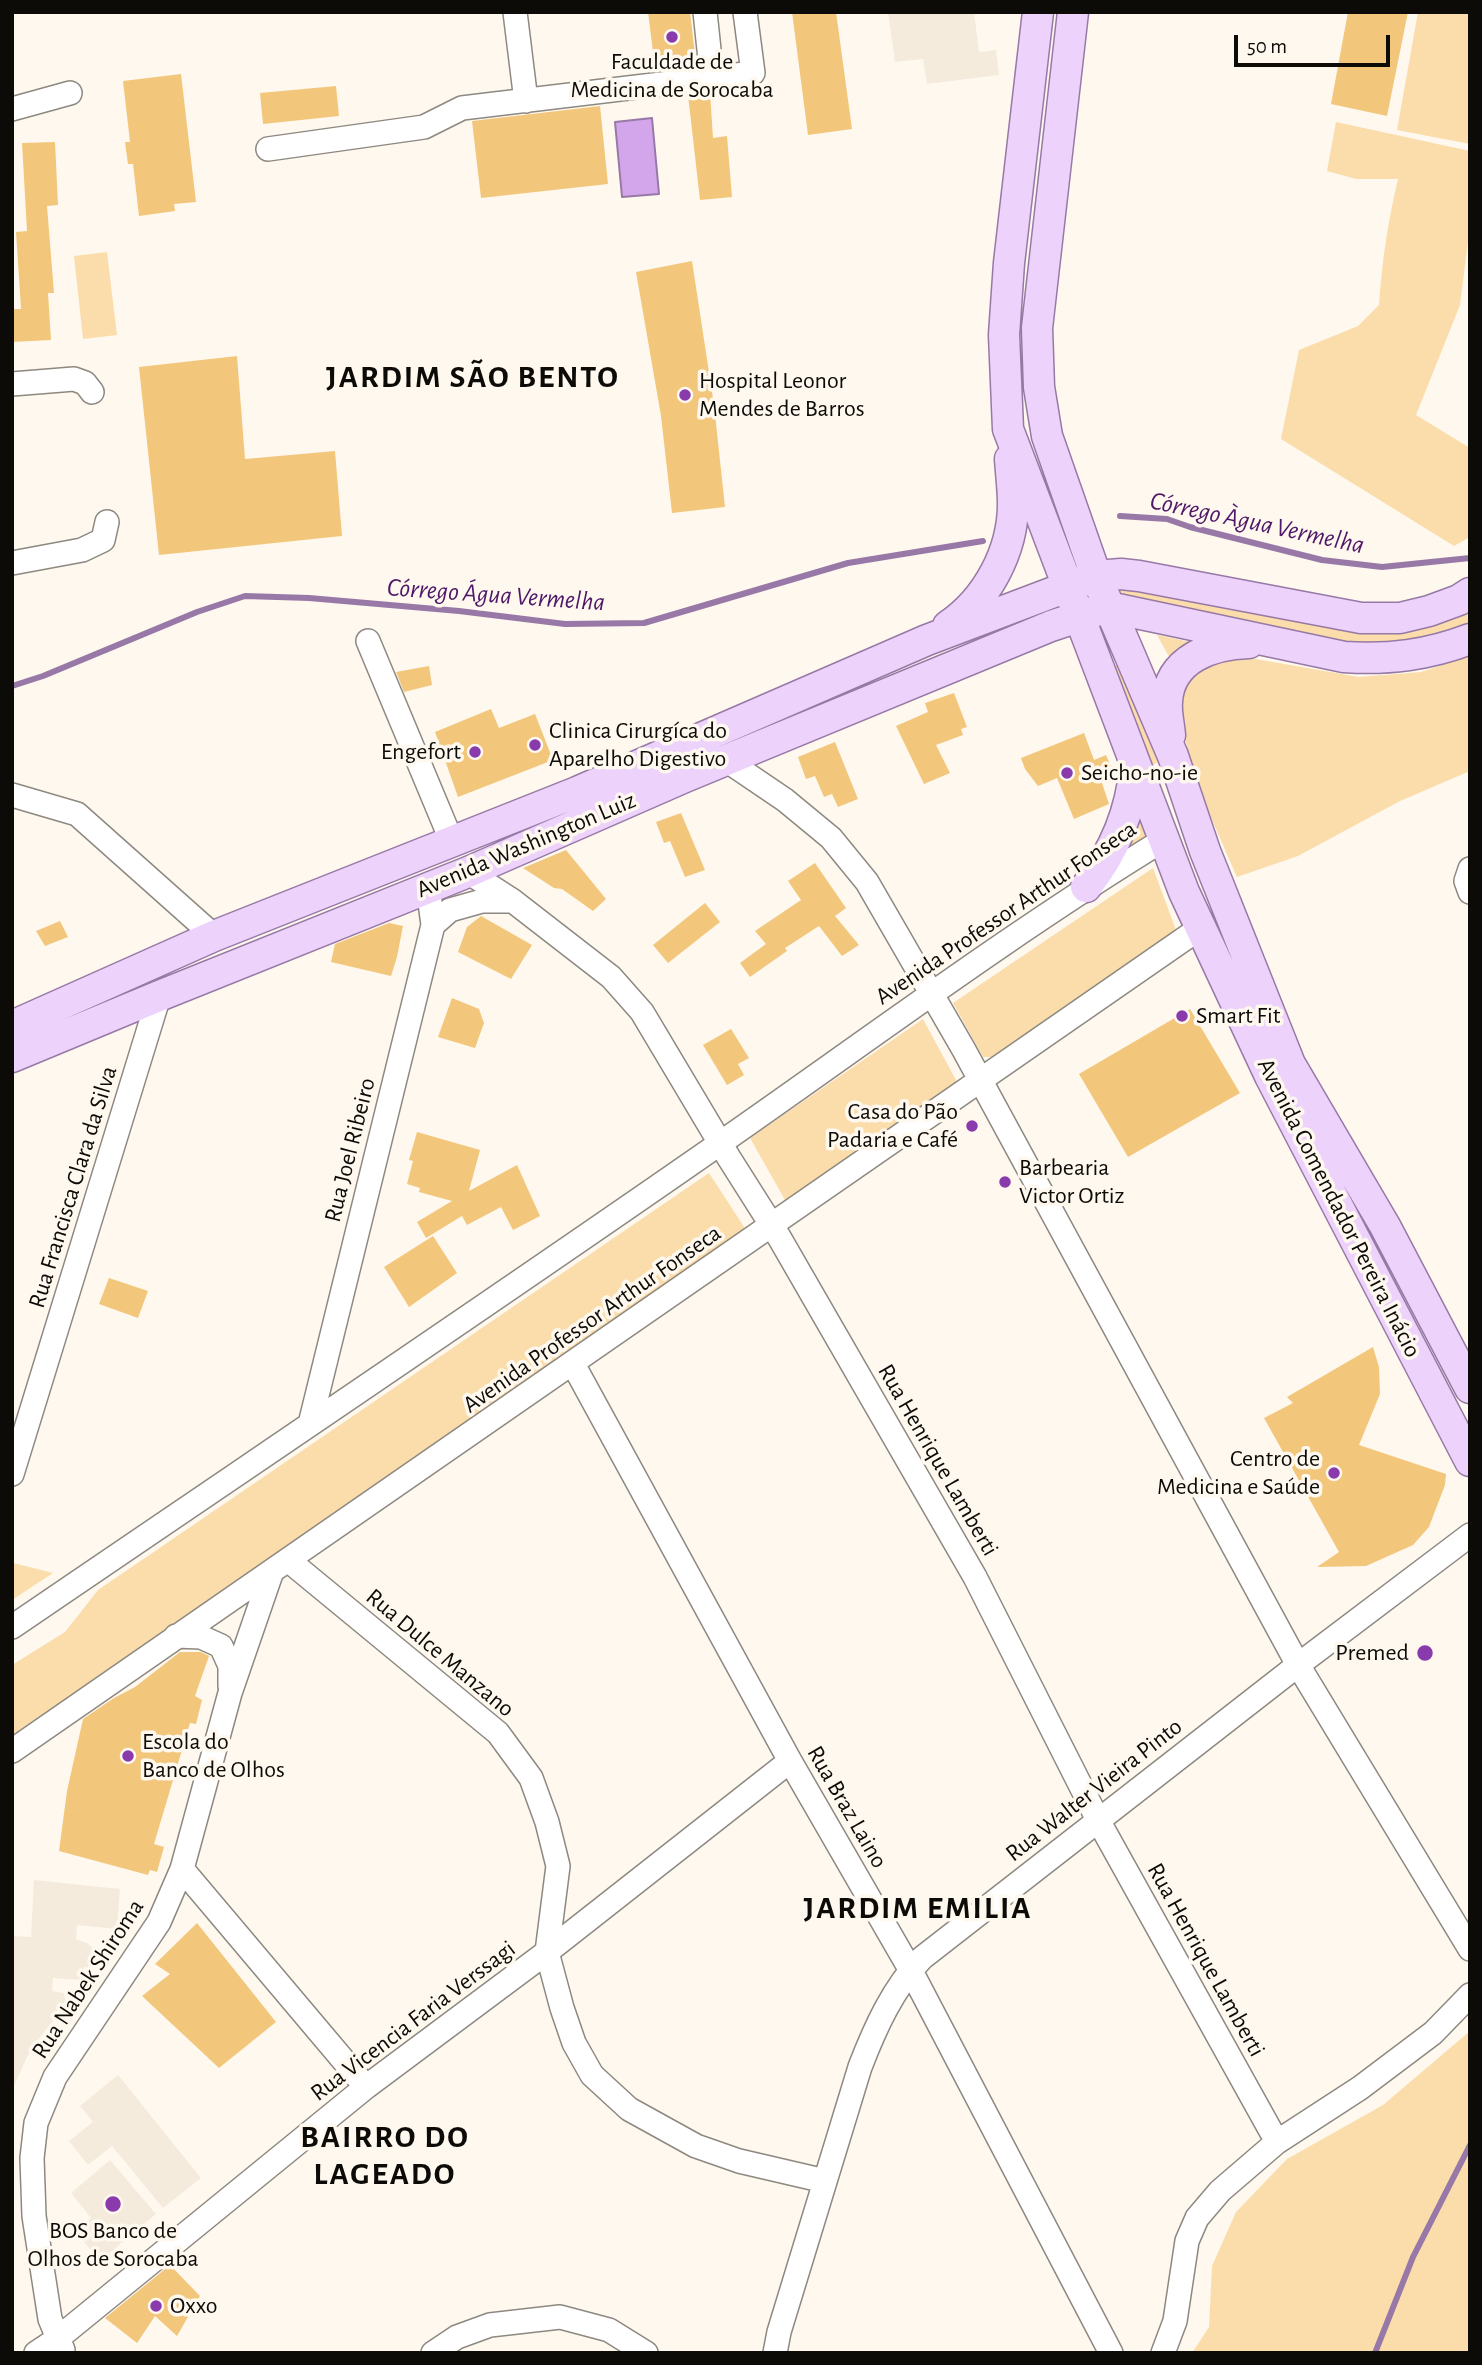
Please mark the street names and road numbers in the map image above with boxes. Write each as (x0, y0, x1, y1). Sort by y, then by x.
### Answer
street label: Avenida Washington Luiz (412, 786, 640, 904)
street label: Avenida Professor Arthur Fonseca (870, 815, 1142, 1011)
street label: Avenida Comendador Pereira Inácio (1251, 1054, 1427, 1362)
street label: Rua Francisca Clara da Silva (22, 1063, 124, 1311)
street label: Rua Joel Ribeiro (318, 1075, 382, 1225)
street label: Avenida Professor Arthur Fonseca (457, 1219, 727, 1419)
street label: Rua Henrique Lamberti (871, 1359, 1005, 1561)
street label: Rua Dulce Manzano (360, 1583, 520, 1723)
street label: Rua Walter Vieira Pinto (1000, 1712, 1188, 1868)
street label: Rua Braz Laino (800, 1741, 894, 1873)
street label: Rua Henrique Lamberti (1141, 1858, 1271, 2062)
street label: Rua Nabek Shiroma (26, 1894, 150, 2064)
street label: Rua Vicencia Faria Verssagi (305, 1935, 521, 2107)

